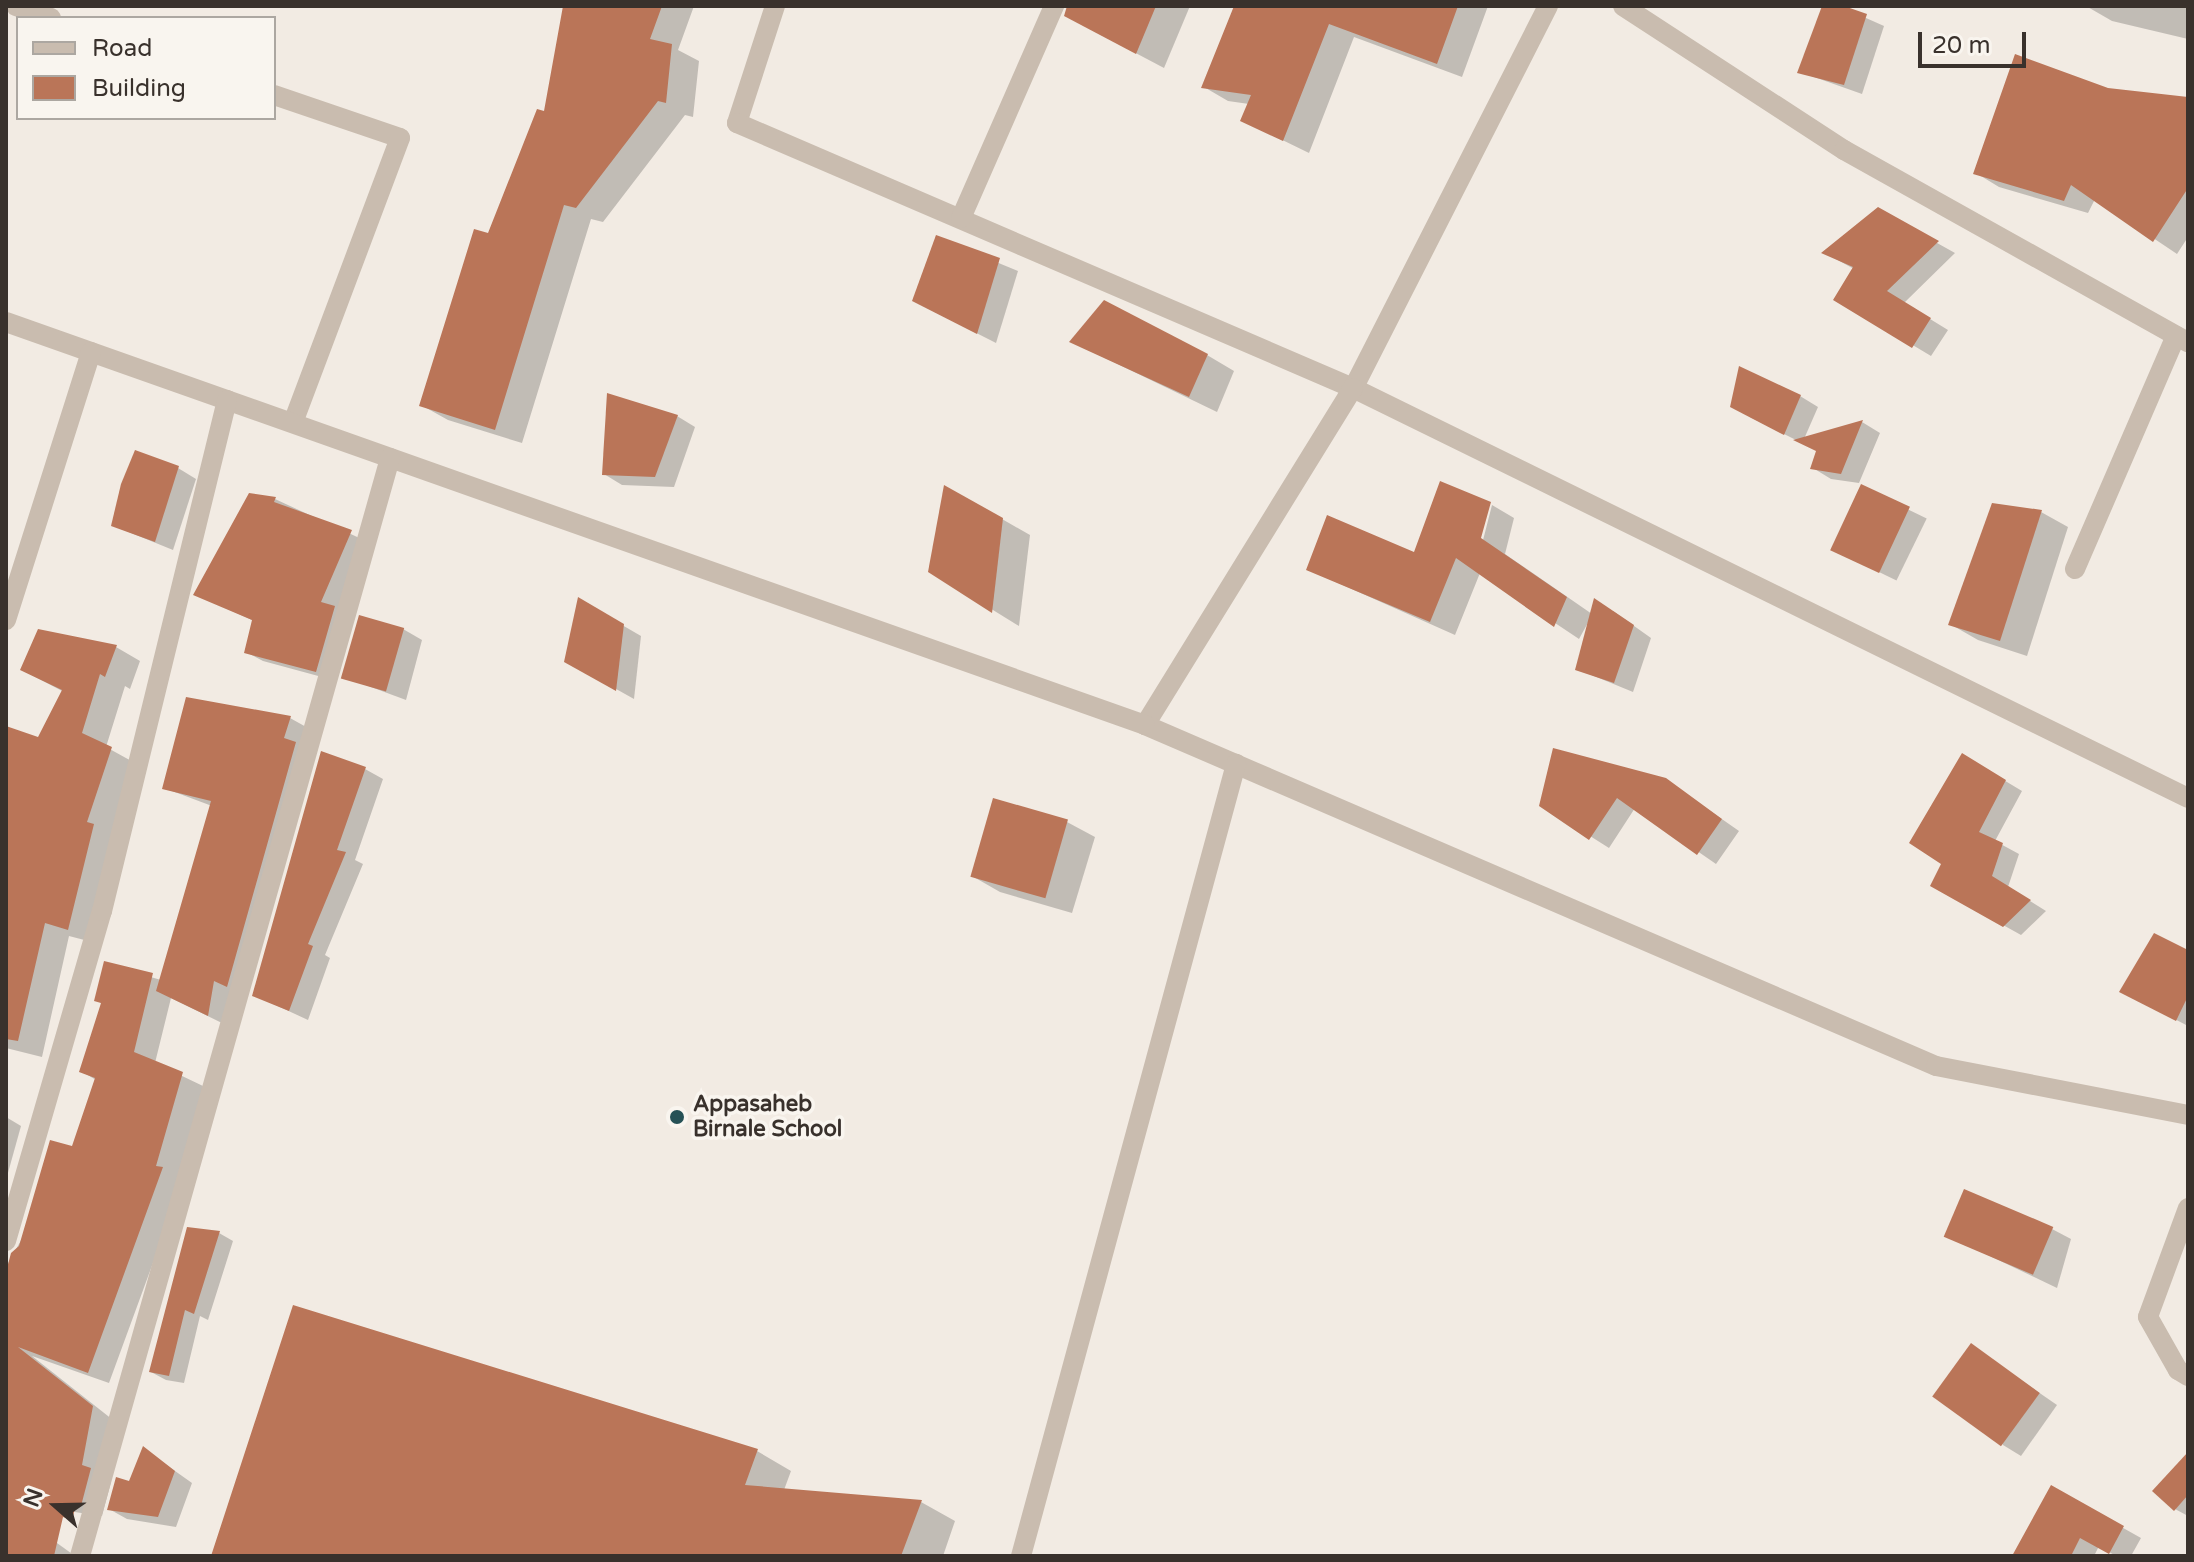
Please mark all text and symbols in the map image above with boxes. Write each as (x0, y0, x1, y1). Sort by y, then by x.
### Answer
legend (16, 16, 276, 120)
scale bar (1922, 16, 2030, 66)
text: 20 m (1932, 31, 1990, 60)
text: Road (92, 34, 152, 63)
text: Building (92, 74, 186, 103)
place label: Appasaheb Birnale School (693, 1091, 842, 1142)
marker: Appasaheb Birnale School (668, 1108, 686, 1126)
north arrow (16, 1466, 96, 1546)
text: N (18, 1485, 49, 1511)

